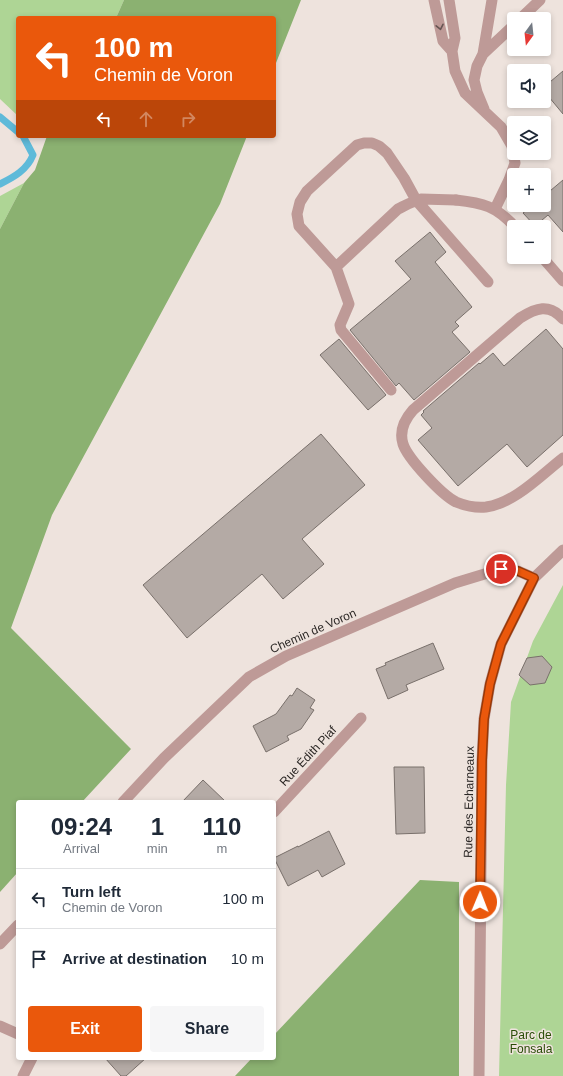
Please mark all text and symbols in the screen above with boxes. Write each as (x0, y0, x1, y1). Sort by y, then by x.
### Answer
north arrow (507, 12, 551, 56)
map controls (507, 12, 551, 264)
one-way arrow (435, 24, 443, 30)
icon: left (28, 32, 80, 84)
text: 100 m (94, 32, 173, 63)
button: sound (507, 64, 551, 108)
text: Chemin de Voron (94, 65, 233, 85)
icon: left (93, 108, 115, 130)
icon: ahead (135, 108, 157, 130)
icon: right (177, 108, 199, 130)
button: layers (507, 116, 551, 160)
button: + (507, 168, 551, 212)
button: − (507, 220, 551, 264)
pin (484, 552, 518, 586)
icon: arrive (490, 558, 512, 580)
street label: Chemin de Voron (268, 606, 358, 656)
street label: Rue Édith Piaf (276, 722, 340, 789)
street label: Rue des Echarneaux (461, 746, 477, 858)
text: 09:24 (51, 813, 112, 840)
text: 1 (151, 813, 164, 840)
text: 110 (203, 813, 241, 840)
text: Arrival (63, 841, 100, 856)
text: min (147, 841, 168, 856)
text: m (216, 841, 227, 856)
position arrow (459, 881, 501, 923)
text: Turn left (62, 883, 121, 900)
icon: left (28, 888, 50, 910)
text: 100 m (222, 890, 264, 907)
text: Chemin de Voron (62, 900, 162, 915)
icon: arrive (28, 948, 50, 970)
text: Arrive at destination (62, 950, 207, 967)
text: 10 m (231, 950, 264, 967)
button: Exit (28, 1006, 142, 1052)
button: Share (150, 1006, 264, 1052)
park label: Parc de Fonsala (510, 1028, 553, 1056)

